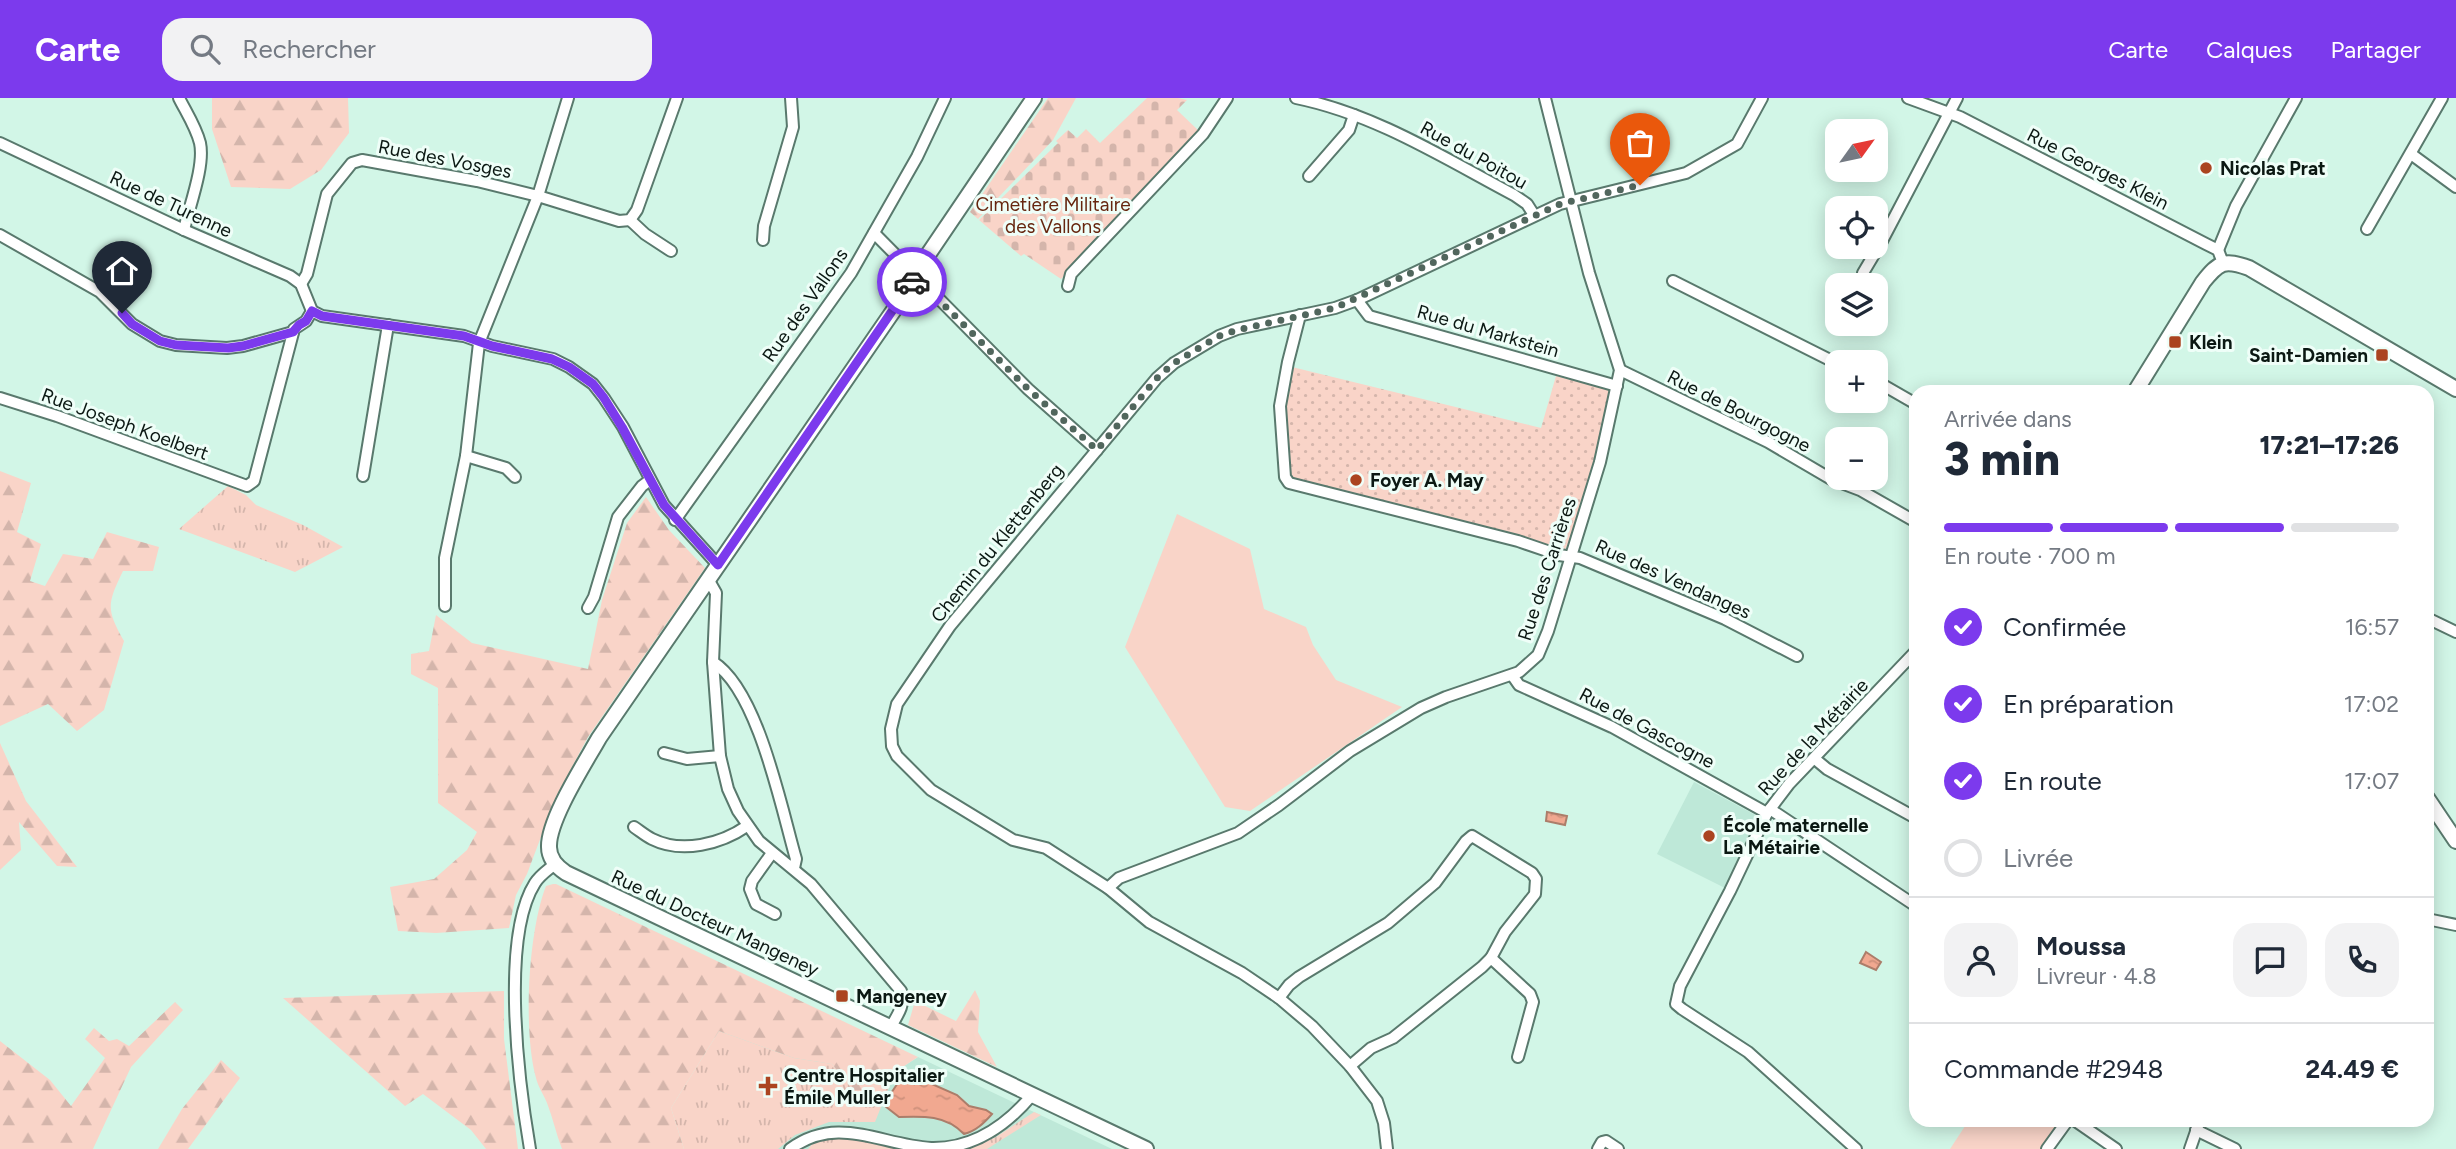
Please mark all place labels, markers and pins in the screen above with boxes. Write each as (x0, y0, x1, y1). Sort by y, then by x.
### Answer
pin (1610, 113, 1670, 185)
place label: Nicolas Prat (2220, 157, 2326, 180)
marker: Nicolas Prat (2198, 160, 2214, 176)
pin (92, 241, 152, 313)
place label: Klein (2189, 331, 2233, 354)
marker: Klein (2167, 334, 2183, 350)
place label: Saint-Damien (2249, 344, 2368, 367)
marker: Saint-Damien (2374, 347, 2390, 363)
place label: Foyer A. May (1370, 469, 1484, 492)
marker: Foyer A. May (1348, 472, 1364, 488)
place label: École maternelle La Métairie (1723, 814, 1869, 859)
marker: École maternelle La Métairie (1701, 828, 1717, 844)
place label: Mangeney (856, 985, 947, 1008)
marker: Mangeney (834, 988, 850, 1004)
place label: Centre Hospitalier Émile Muller (784, 1064, 945, 1109)
marker: Centre Hospitalier Émile Muller (758, 1076, 778, 1096)

